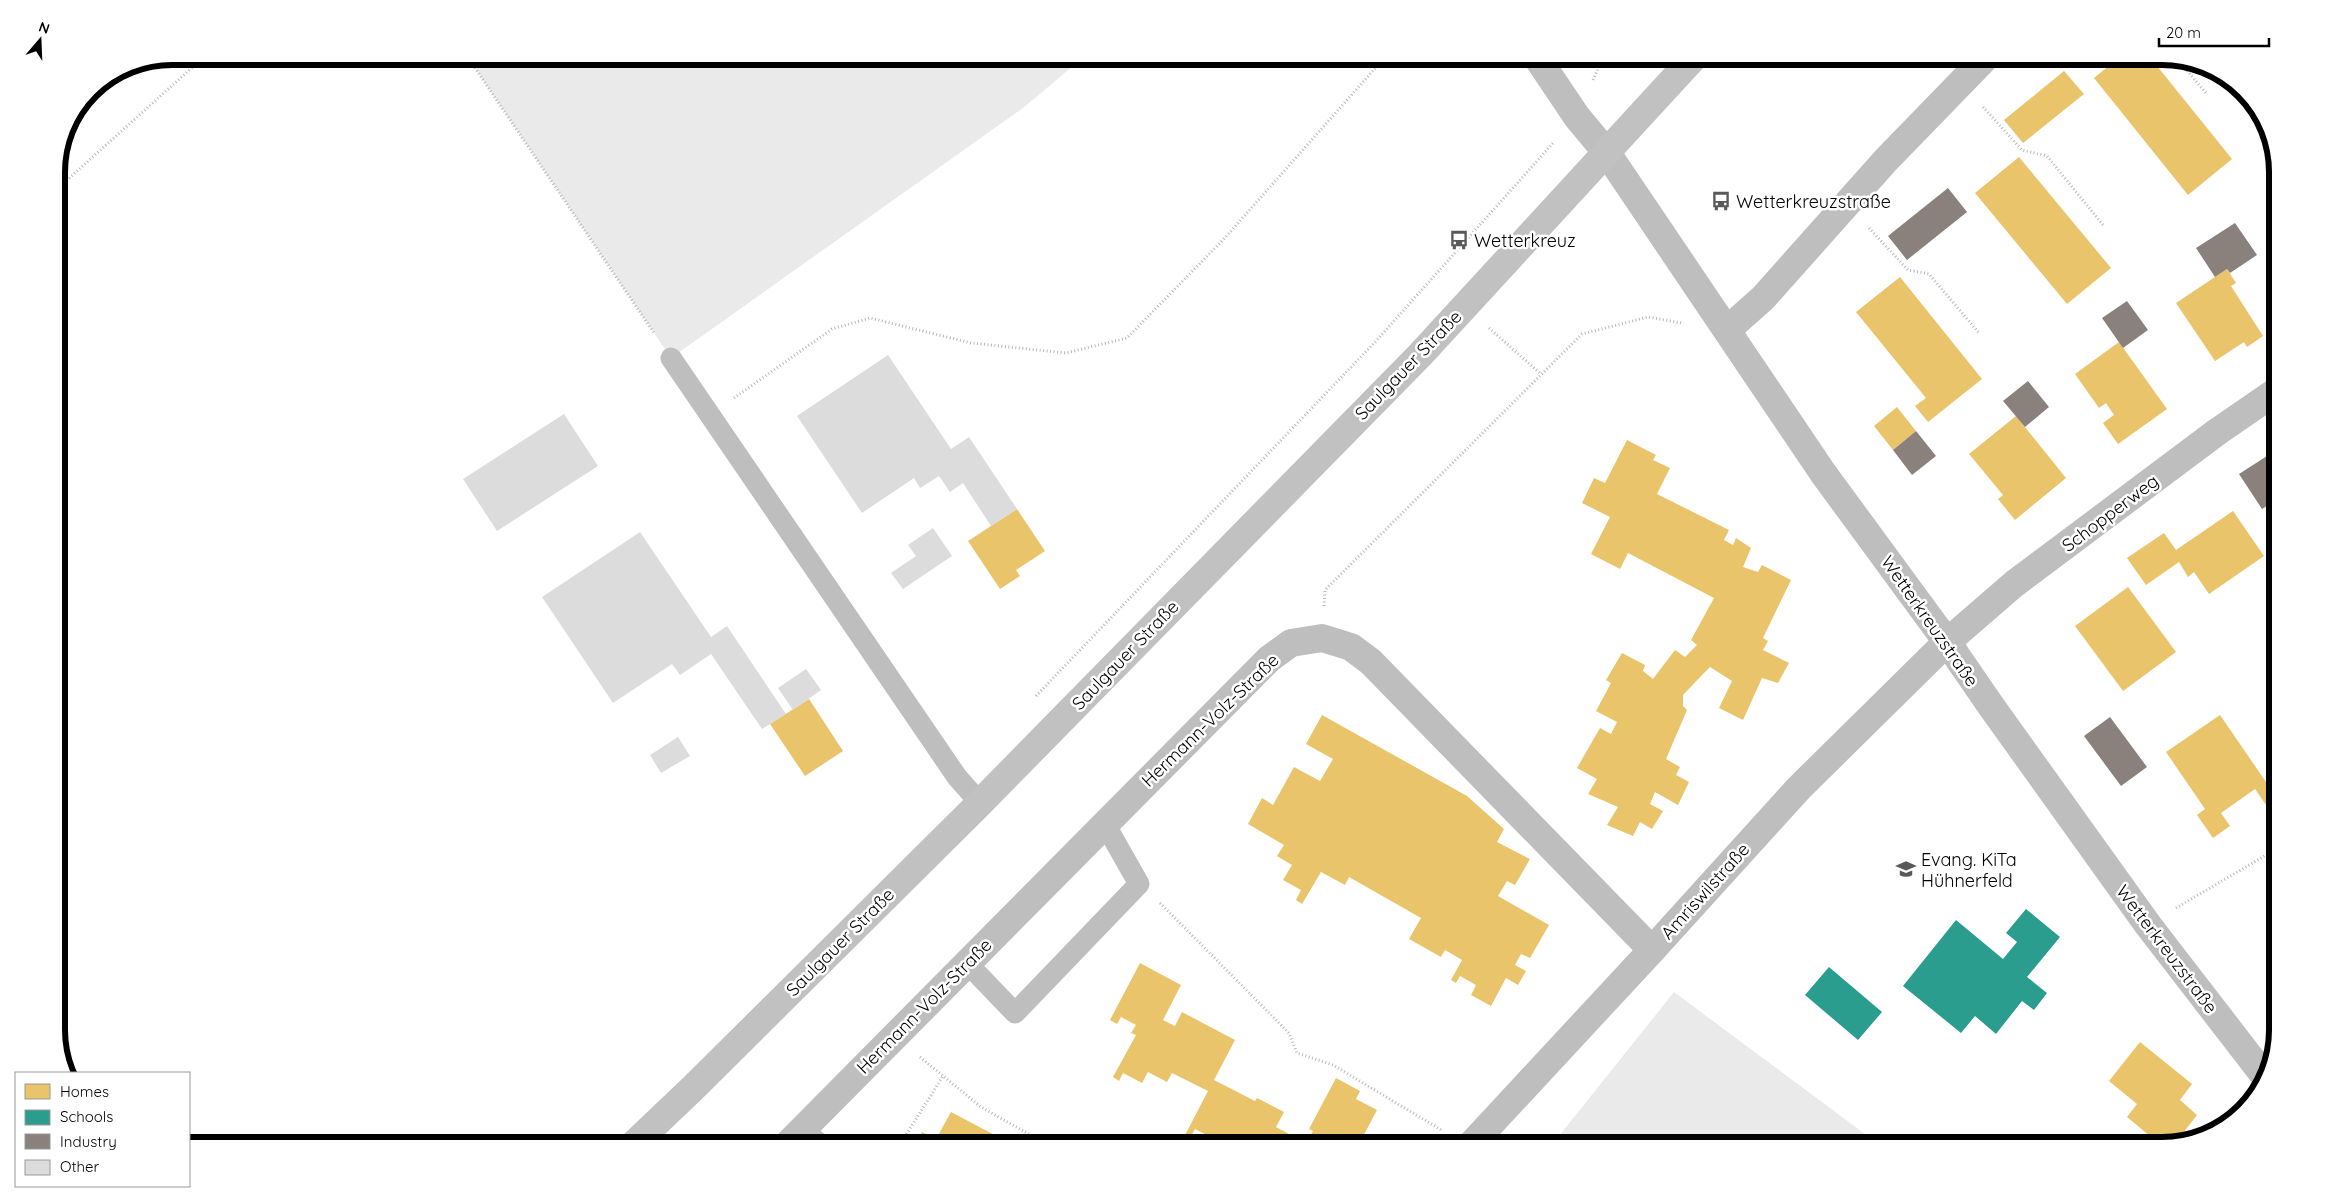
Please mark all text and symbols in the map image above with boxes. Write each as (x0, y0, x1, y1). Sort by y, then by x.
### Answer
north arrow (15, 15, 65, 65)
scale bar (2159, 15, 2269, 47)
text: N (36, 18, 52, 38)
text: 20 m (2166, 23, 2201, 42)
bus stop icon: Wetterkreuzstraße (1710, 190, 1732, 212)
place label: Wetterkreuzstraße (1736, 190, 1891, 213)
bus stop icon: Wetterkreuz (1448, 229, 1470, 251)
place label: Wetterkreuz (1474, 229, 1576, 252)
street label: Saulgauer Straße (1350, 305, 1466, 425)
street label: Schopperweg (2057, 469, 2163, 557)
street label: Wetterkreuzstraße (1876, 551, 1984, 691)
street label: Saulgauer Straße (1067, 595, 1183, 715)
street label: Hermann-Volz-Straße (1136, 648, 1284, 792)
street label: Amriswilstraße (1656, 838, 1754, 944)
place label: Evang. KiTa Hühnerfeld (1921, 848, 2017, 892)
school or university icon: Evang. KiTa Hühnerfeld (1895, 858, 1917, 880)
street label: Wetterkreuzstraße (2111, 880, 2223, 1018)
street label: Saulgauer Straße (781, 883, 899, 1001)
street label: Hermann-Volz-Straße (851, 933, 997, 1079)
legend (15, 1072, 190, 1187)
text: Homes (60, 1082, 109, 1101)
text: Schools (60, 1107, 113, 1126)
text: Industry (60, 1132, 117, 1151)
text: Other (60, 1157, 100, 1176)

